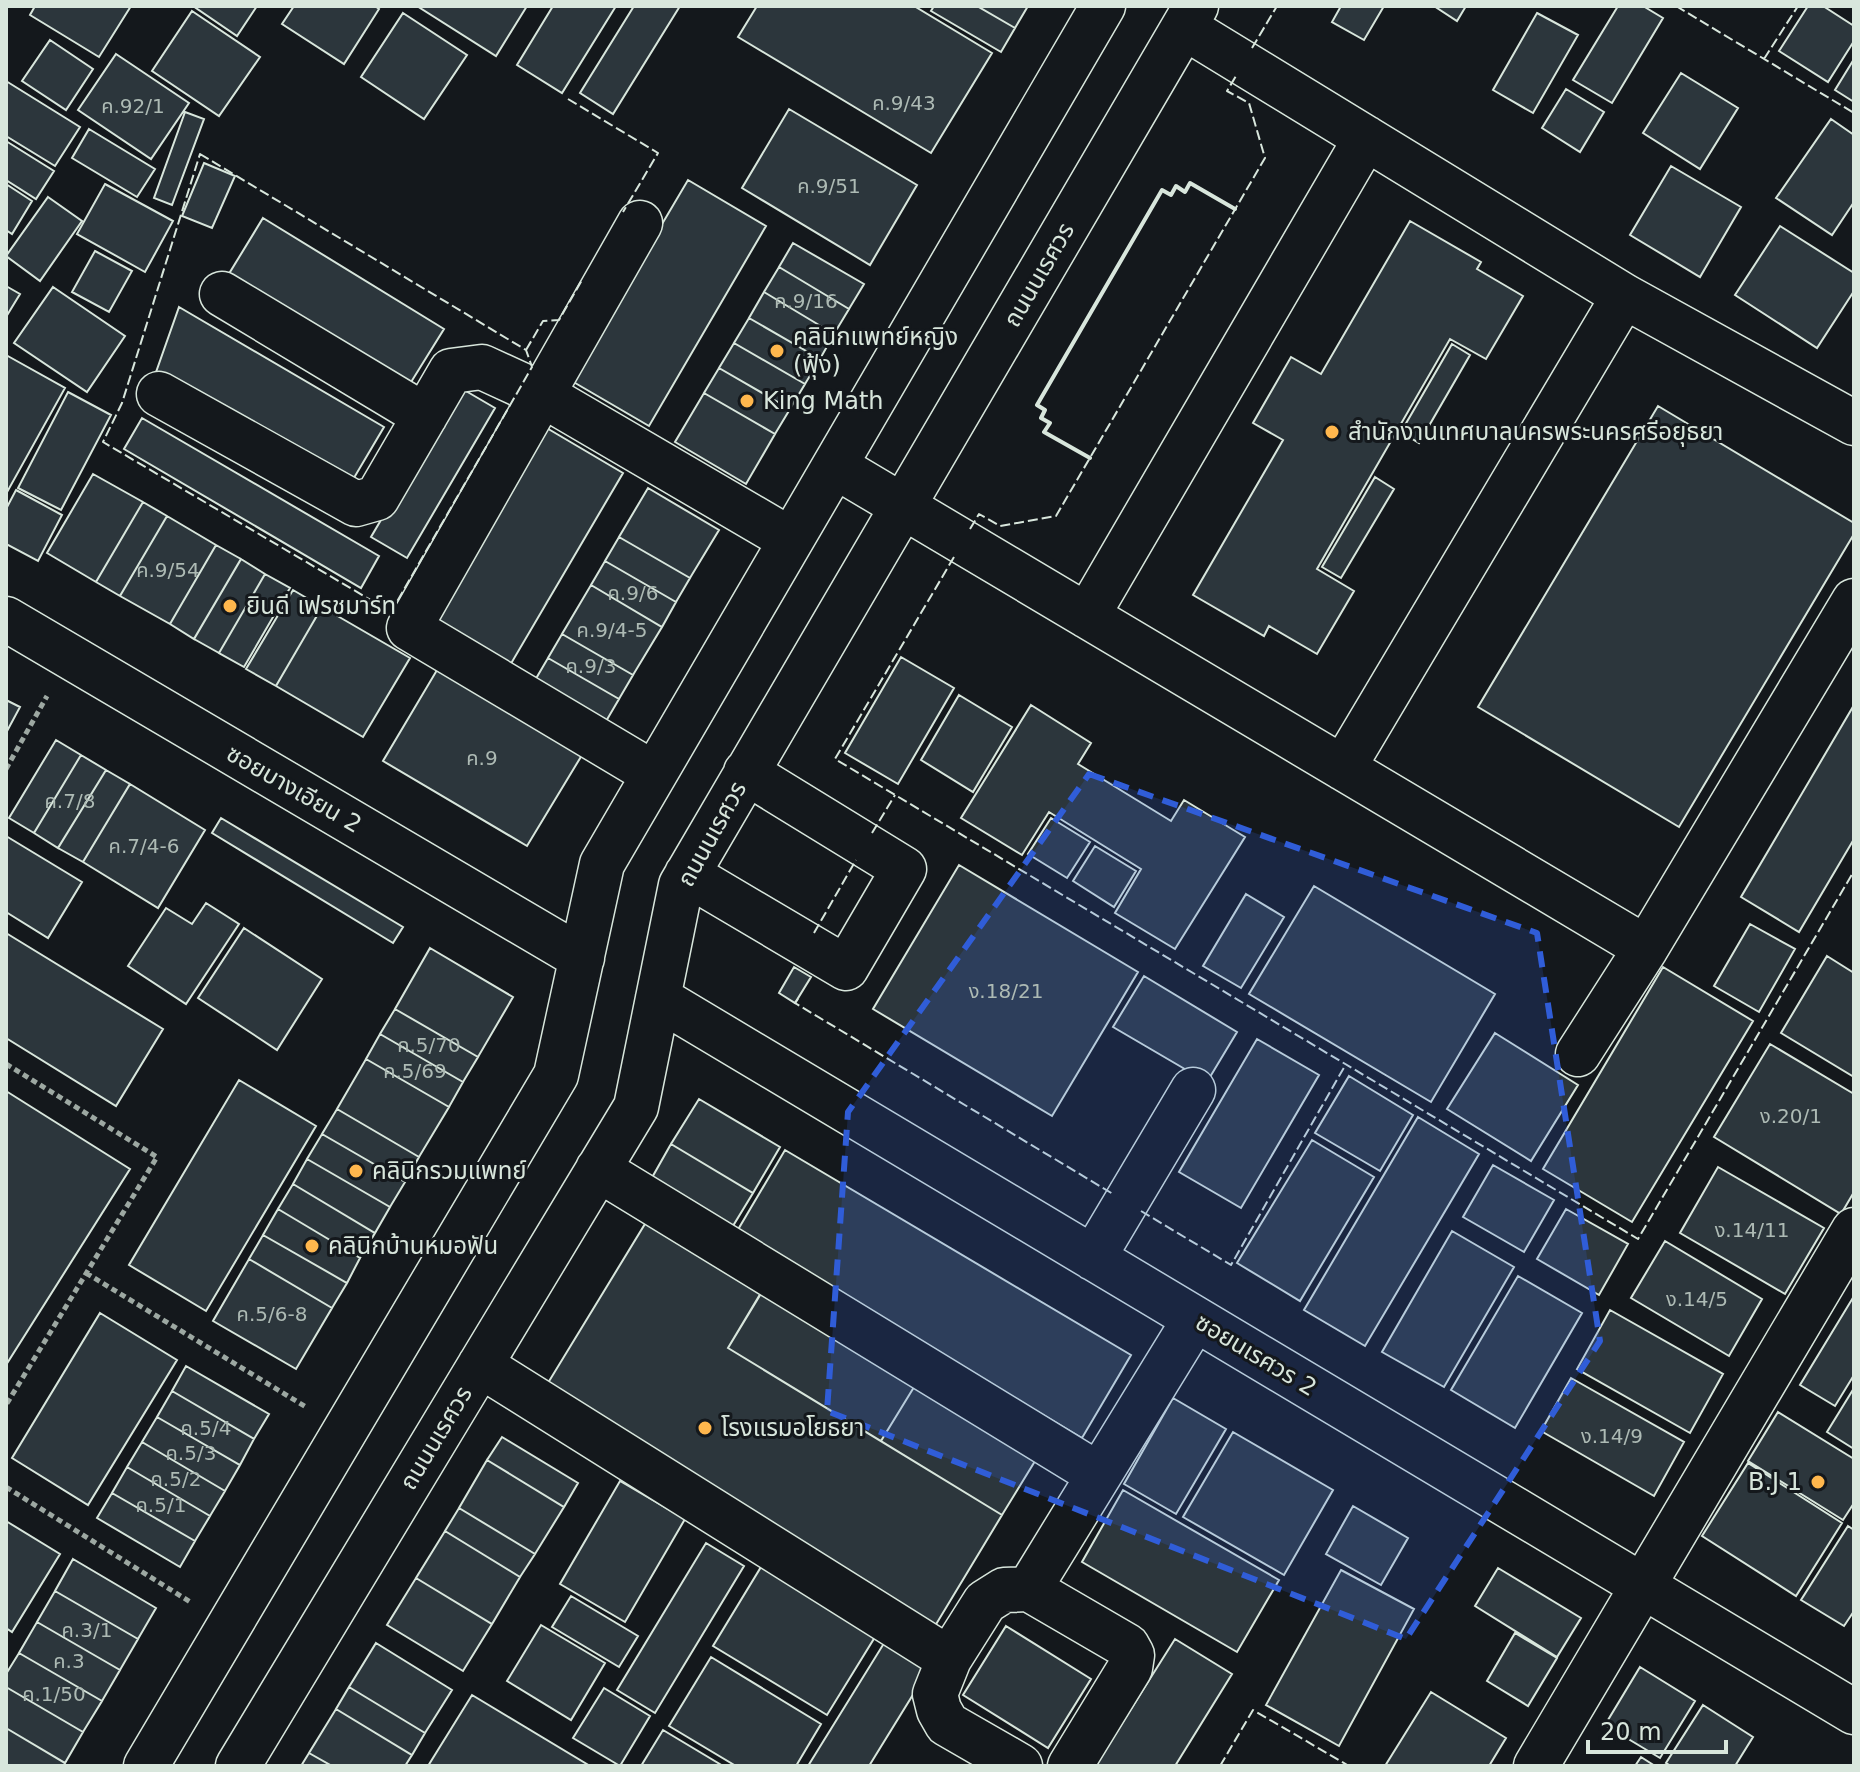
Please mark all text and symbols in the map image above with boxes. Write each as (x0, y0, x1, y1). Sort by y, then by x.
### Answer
house number: ค.9/43 (872, 91, 936, 115)
house number: ค.92/1 (101, 94, 165, 118)
house number: ค.9/51 (797, 174, 861, 198)
street label: ถนนนเรศวร (998, 218, 1080, 332)
house number: ค.9/16 (774, 289, 838, 313)
place label: คลินิกแพทย์หญิง (ฟุ้ง) (793, 323, 958, 380)
marker: คลินิกแพทย์หญิง (ฟุ้ง) (768, 342, 786, 360)
place label: King Math (763, 387, 884, 415)
marker: King Math (738, 392, 756, 410)
place label: สำนักงานเทศบาลนครพระนครศรีอยุธยา (1348, 418, 1723, 447)
marker: สำนักงานเทศบาลนครพระนครศรีอยุธยา (1323, 423, 1341, 441)
house number: ค.9/54 (136, 558, 200, 582)
house number: ค.9/6 (608, 581, 658, 605)
place label: ยินดี เฟรชมาร์ท (246, 592, 396, 620)
marker: ยินดี เฟรชมาร์ท (221, 597, 239, 615)
house number: ค.9/4-5 (577, 618, 647, 642)
house number: ค.9/3 (566, 654, 616, 678)
street label: ซอยบางเอียน 2 (222, 739, 366, 839)
house number: ค.9 (466, 746, 498, 770)
street label: ถนนนเรศวร (672, 777, 752, 891)
house number: ค.7/8 (45, 789, 95, 813)
house number: ค.7/4-6 (109, 834, 179, 858)
house number: ง.18/21 (969, 979, 1043, 1003)
house number: ค.5/70 (397, 1033, 461, 1057)
house number: ค.5/69 (383, 1059, 447, 1083)
house number: ง.20/1 (1760, 1104, 1822, 1128)
place label: คลินิกรวมแพทย์ (372, 1157, 527, 1185)
marker: คลินิกรวมแพทย์ (347, 1162, 365, 1180)
house number: ง.14/11 (1715, 1218, 1789, 1242)
place label: คลินิกบ้านหมอฟัน (328, 1232, 498, 1260)
marker: คลินิกบ้านหมอฟัน (303, 1237, 321, 1255)
house number: ง.14/5 (1666, 1287, 1728, 1311)
house number: ค.5/6-8 (237, 1302, 307, 1326)
street label: ซอยนเรศวร 2 (1190, 1308, 1322, 1402)
street label: ถนนนเรศวร (394, 1381, 478, 1495)
place label: โรงแรมอโยธยา (721, 1414, 864, 1442)
house number: ค.5/4 (181, 1416, 231, 1440)
marker: โรงแรมอโยธยา (696, 1419, 714, 1437)
house number: ง.14/9 (1581, 1424, 1643, 1448)
house number: ค.5/3 (166, 1441, 216, 1465)
house number: ค.5/2 (151, 1467, 201, 1491)
place label: B.J 1 (1748, 1468, 1802, 1496)
marker: B.J 1 (1809, 1473, 1827, 1491)
house number: ค.5/1 (136, 1493, 186, 1517)
house number: ค.3/1 (62, 1618, 112, 1642)
house number: ค.3 (53, 1649, 85, 1673)
house number: ค.1/50 (22, 1682, 86, 1706)
scale bar (1588, 1704, 1726, 1754)
text: 20 m (1600, 1718, 1662, 1746)

